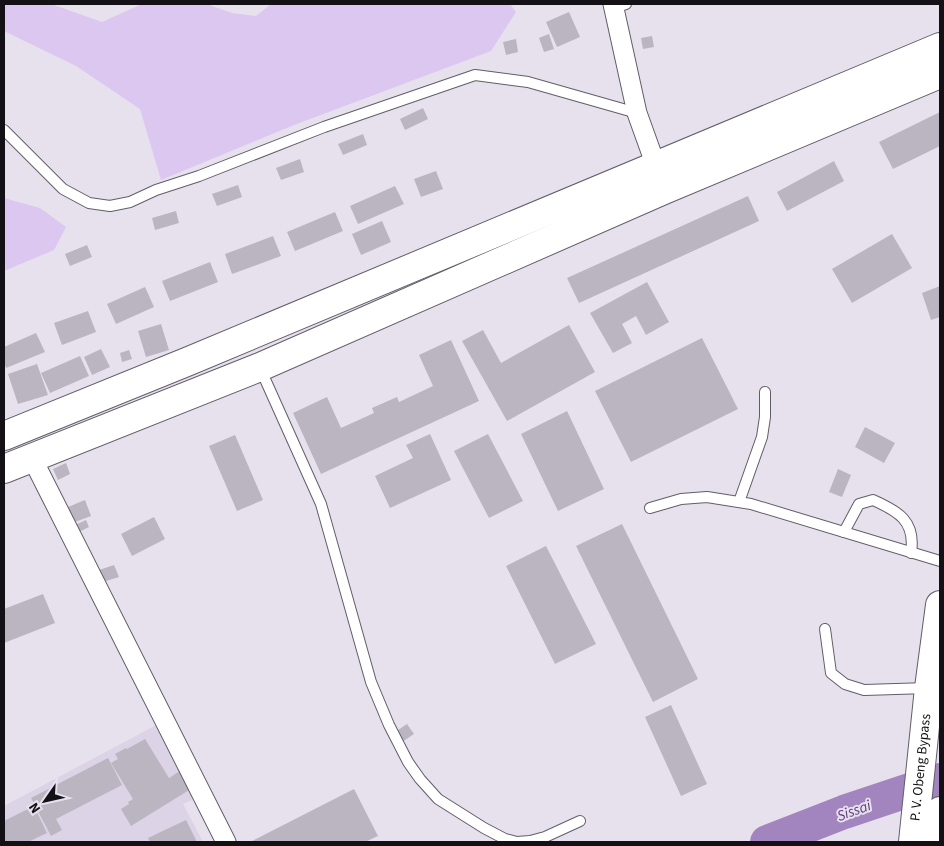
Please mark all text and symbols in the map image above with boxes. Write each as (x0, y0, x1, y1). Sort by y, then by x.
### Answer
street label: P. V. Obeng Bypass (905, 713, 936, 822)
north arrow (20, 776, 70, 826)
water label: Sissai (834, 795, 874, 827)
text: N (24, 798, 46, 817)

